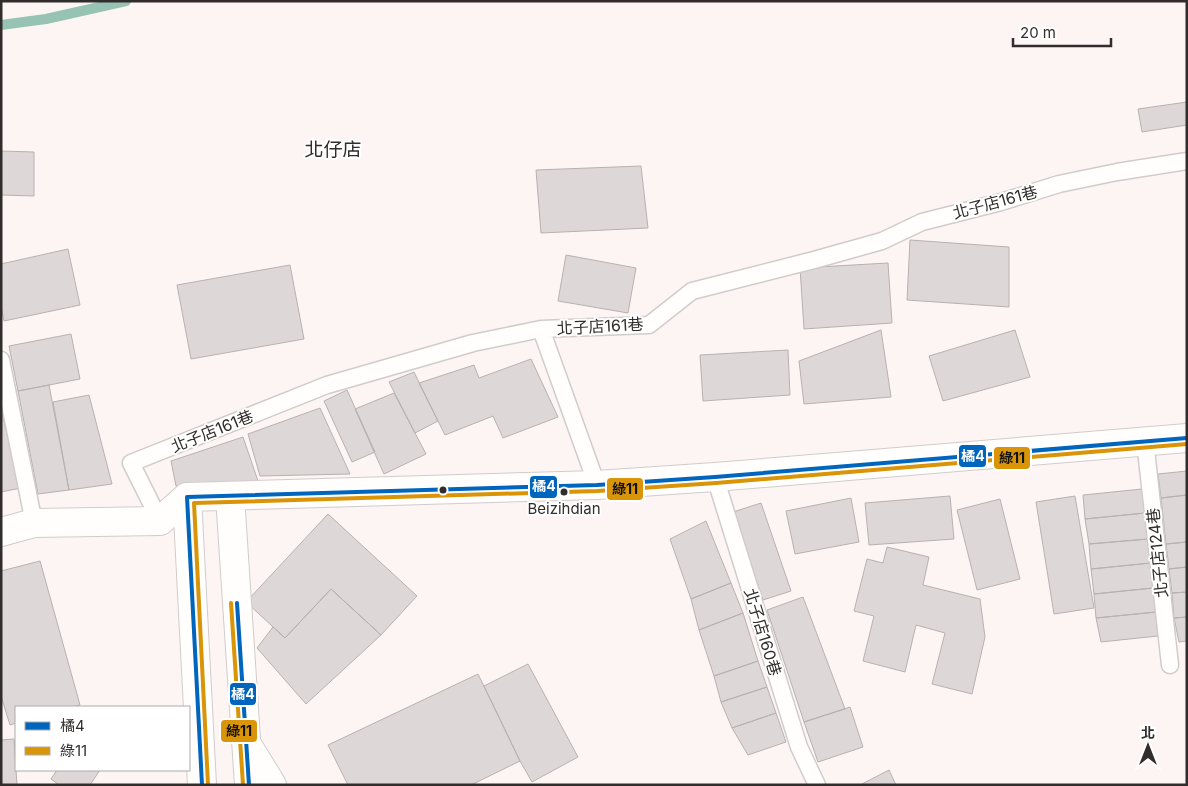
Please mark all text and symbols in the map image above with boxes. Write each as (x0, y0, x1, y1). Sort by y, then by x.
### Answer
scale bar (1013, 15, 1110, 47)
text: 20 m (1020, 23, 1056, 42)
district label: 北仔店 (304, 138, 362, 161)
street label: 北子店161巷 (950, 181, 1040, 223)
street label: 北子店161巷 (556, 314, 644, 338)
street label: 北子店161巷 (168, 405, 256, 457)
line badge: 橘4 (958, 444, 987, 468)
line badge: 綠11 (993, 446, 1031, 470)
text: 橘4 (961, 447, 985, 464)
text: 綠11 (999, 449, 1025, 466)
line badge: 橘4 (529, 475, 558, 499)
text: 橘4 (532, 477, 556, 494)
line badge: 綠11 (606, 477, 644, 501)
text: 綠11 (612, 480, 638, 497)
unlabelled marker (438, 485, 448, 495)
marker: Beizihdian (559, 487, 569, 497)
place label: Beizihdian (527, 499, 601, 518)
street label: 北子店124巷 (1142, 507, 1172, 599)
street label: 北子店160巷 (740, 586, 786, 678)
line badge: 橘4 (229, 682, 257, 706)
text: 橘4 (231, 685, 255, 702)
legend (15, 706, 190, 771)
text: 橘4 (60, 716, 85, 735)
line badge: 綠11 (220, 719, 258, 743)
north arrow (1123, 721, 1173, 771)
text: 綠11 (226, 722, 252, 739)
text: 北 (1141, 724, 1155, 741)
text: 綠11 (60, 741, 87, 760)

